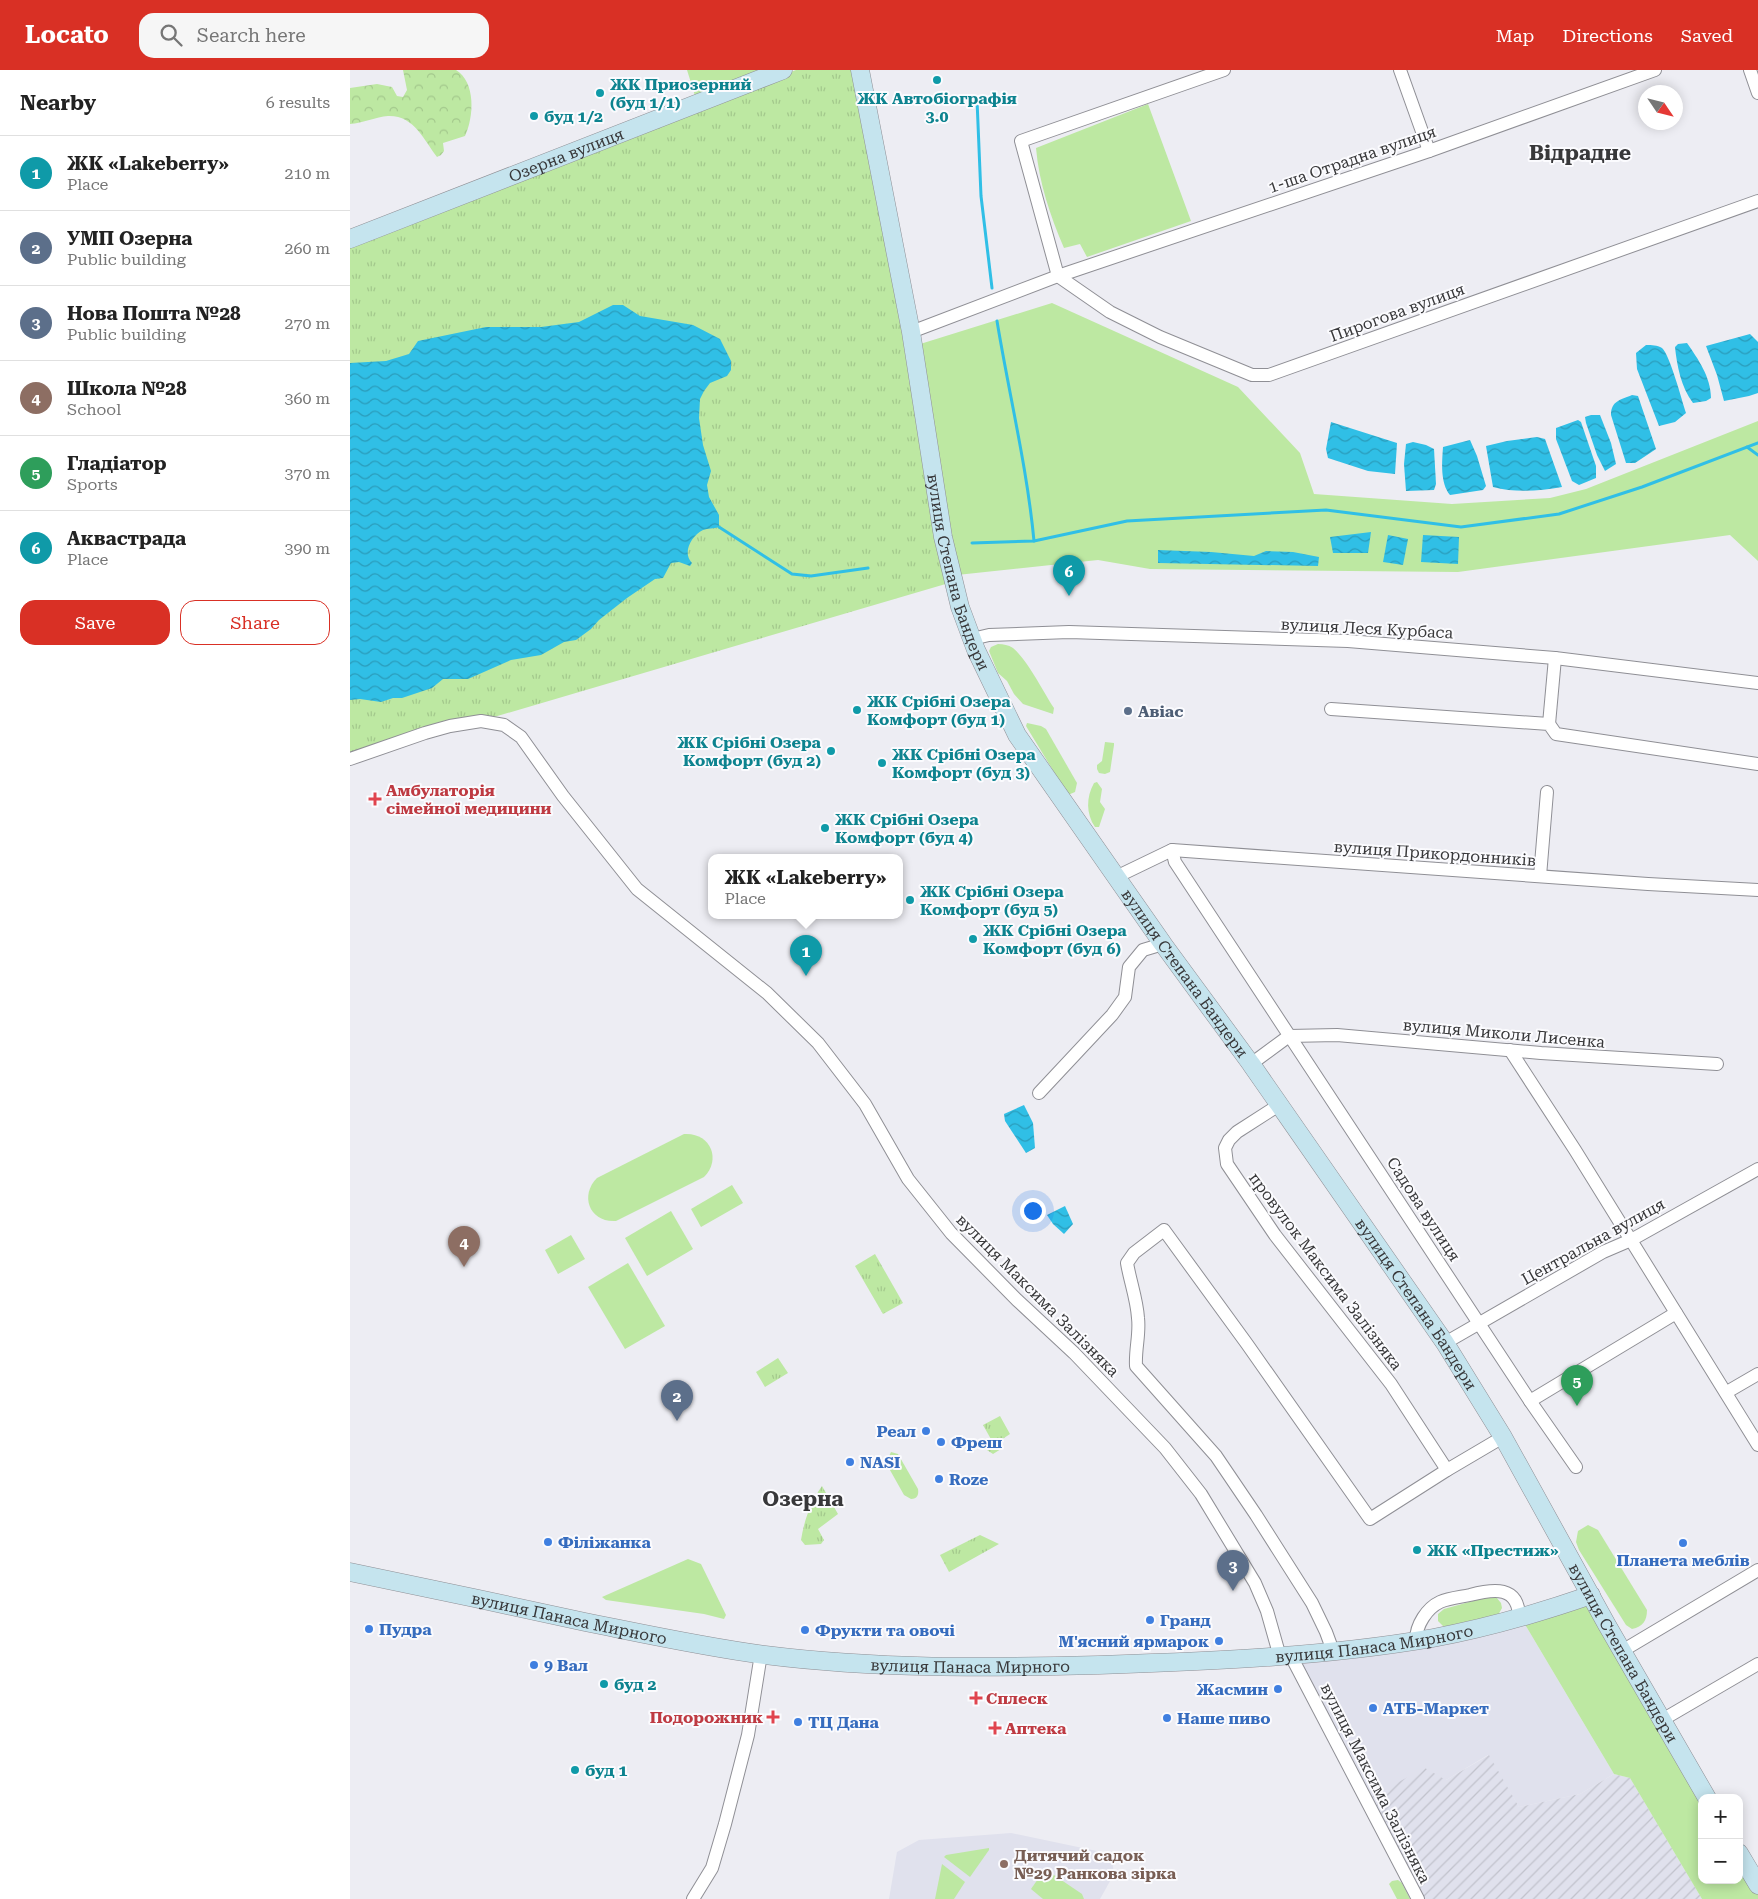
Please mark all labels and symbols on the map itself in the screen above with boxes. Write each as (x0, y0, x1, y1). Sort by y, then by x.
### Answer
marker: ЖК Автобіографія 3.0 (931, 74, 943, 86)
place label: ЖК Приозерний (буд 1/1) (610, 75, 751, 112)
north arrow (1638, 85, 1683, 130)
marker: ЖК Приозерний (буд 1/1) (594, 87, 606, 99)
place label: ЖК Автобіографія 3.0 (857, 89, 1017, 126)
place label: буд 1/2 (544, 107, 603, 126)
marker: буд 1/2 (528, 110, 540, 122)
street label: 1-ша Отрадна вулиця (1266, 122, 1438, 197)
street label: Озерна вулиця (506, 124, 627, 186)
district label: Відрадне (1529, 141, 1631, 165)
street label: Пирогова вулиця (1327, 279, 1467, 346)
street label: вулиця Степана Бандери (923, 472, 993, 674)
pin: 6 (1053, 555, 1085, 596)
street label: вулиця Леся Курбаса (1280, 614, 1454, 643)
place label: ЖК Срібні Озера Комфорт (буд 1) (867, 692, 1011, 729)
place label: Авіас (1138, 702, 1183, 721)
marker: ЖК Срібні Озера Комфорт (буд 1) (851, 704, 863, 716)
marker: Авіас (1122, 705, 1134, 717)
place label: ЖК Срібні Озера Комфорт (буд 2) (677, 733, 822, 770)
marker: ЖК Срібні Озера Комфорт (буд 2) (825, 745, 837, 757)
place label: ЖК Срібні Озера Комфорт (буд 3) (892, 745, 1036, 782)
marker: ЖК Срібні Озера Комфорт (буд 3) (876, 757, 888, 769)
place label: Амбулаторія сімейної медицини (386, 781, 552, 818)
marker: Амбулаторія сімейної медицини (368, 792, 382, 806)
place label: ЖК Срібні Озера Комфорт (буд 4) (835, 810, 979, 847)
marker: ЖК Срібні Озера Комфорт (буд 4) (819, 822, 831, 834)
street label: вулиця Прикордонників (1333, 837, 1537, 870)
place label: ЖК Срібні Озера Комфорт (буд 5) (920, 882, 1064, 919)
street label: вулиця Степана Бандери (1117, 885, 1252, 1061)
marker: ЖК Срібні Озера Комфорт (буд 5) (904, 894, 916, 906)
place label: ЖК Срібні Озера Комфорт (буд 6) (983, 921, 1127, 958)
marker: ЖК Срібні Озера Комфорт (буд 6) (967, 933, 979, 945)
pin: 1 (790, 935, 822, 976)
street label: вулиця Миколи Лисенка (1402, 1015, 1606, 1052)
street label: Садова вулиця (1383, 1154, 1464, 1265)
street label: провулок Максима Залізняка (1245, 1169, 1406, 1374)
street label: Центральна вулиця (1518, 1194, 1668, 1289)
your location (1020, 1198, 1046, 1224)
street label: вулиця Максима Залізняка (952, 1210, 1123, 1381)
street label: вулиця Степана Бандери (1351, 1215, 1481, 1394)
pin: 4 (448, 1226, 480, 1267)
pin: 5 (1561, 1365, 1593, 1406)
pin: 2 (661, 1380, 693, 1421)
place label: Реал (876, 1422, 916, 1441)
marker: Реал (920, 1425, 932, 1437)
place label: Фреш (951, 1433, 1003, 1452)
marker: Фреш (935, 1436, 947, 1448)
place label: NASI (860, 1453, 900, 1472)
marker: NASI (844, 1456, 856, 1468)
place label: Roze (949, 1470, 989, 1489)
marker: Roze (933, 1473, 945, 1485)
district label: Озерна (762, 1487, 844, 1511)
place label: Філіжанка (558, 1533, 651, 1552)
marker: Філіжанка (542, 1536, 554, 1548)
marker: Планета меблів (1677, 1537, 1689, 1549)
place label: ЖК «Престиж» (1427, 1541, 1559, 1560)
marker: ЖК «Престиж» (1411, 1544, 1423, 1556)
pin: 3 (1217, 1550, 1249, 1591)
place label: Планета меблів (1616, 1551, 1750, 1570)
street label: вулиця Степана Бандери (1565, 1560, 1682, 1746)
street label: вулиця Панаса Мирного (470, 1589, 669, 1648)
place label: Гранд (1160, 1611, 1211, 1630)
marker: Гранд (1144, 1614, 1156, 1626)
place label: Пудра (379, 1620, 432, 1639)
place label: Фрукти та овочі (815, 1621, 956, 1640)
street label: вулиця Панаса Мирного (1275, 1621, 1475, 1666)
marker: Пудра (363, 1623, 375, 1635)
marker: Фрукти та овочі (799, 1624, 811, 1636)
place label: М'ясний ярмарок (1059, 1632, 1209, 1651)
marker: М'ясний ярмарок (1213, 1635, 1225, 1647)
street label: вулиця Панаса Мирного (870, 1655, 1070, 1677)
place label: 9 Вал (544, 1656, 588, 1675)
marker: 9 Вал (528, 1659, 540, 1671)
place label: буд 2 (614, 1675, 657, 1694)
marker: буд 2 (598, 1678, 610, 1690)
place label: Жасмин (1197, 1680, 1268, 1699)
street label: вулиця Максима Залізняка (1317, 1680, 1435, 1887)
marker: Жасмин (1272, 1683, 1284, 1695)
place label: Сплеск (986, 1689, 1048, 1708)
marker: Сплеск (970, 1692, 982, 1704)
place label: АТБ-Маркет (1383, 1699, 1489, 1718)
marker: АТБ-Маркет (1367, 1702, 1379, 1714)
place label: Подорожник (650, 1708, 763, 1727)
place label: Наше пиво (1177, 1709, 1270, 1728)
marker: Подорожник (767, 1711, 779, 1723)
marker: Наше пиво (1161, 1712, 1173, 1724)
place label: ТЦ Дана (808, 1713, 880, 1732)
marker: ТЦ Дана (792, 1716, 804, 1728)
place label: Аптека (1005, 1719, 1067, 1738)
marker: Аптека (989, 1722, 1001, 1734)
place label: буд 1 (585, 1761, 628, 1780)
marker: буд 1 (569, 1764, 581, 1776)
place label: Дитячий садок №29 Ранкова зірка (1014, 1846, 1177, 1883)
marker: Дитячий садок №29 Ранкова зірка (998, 1858, 1010, 1870)

